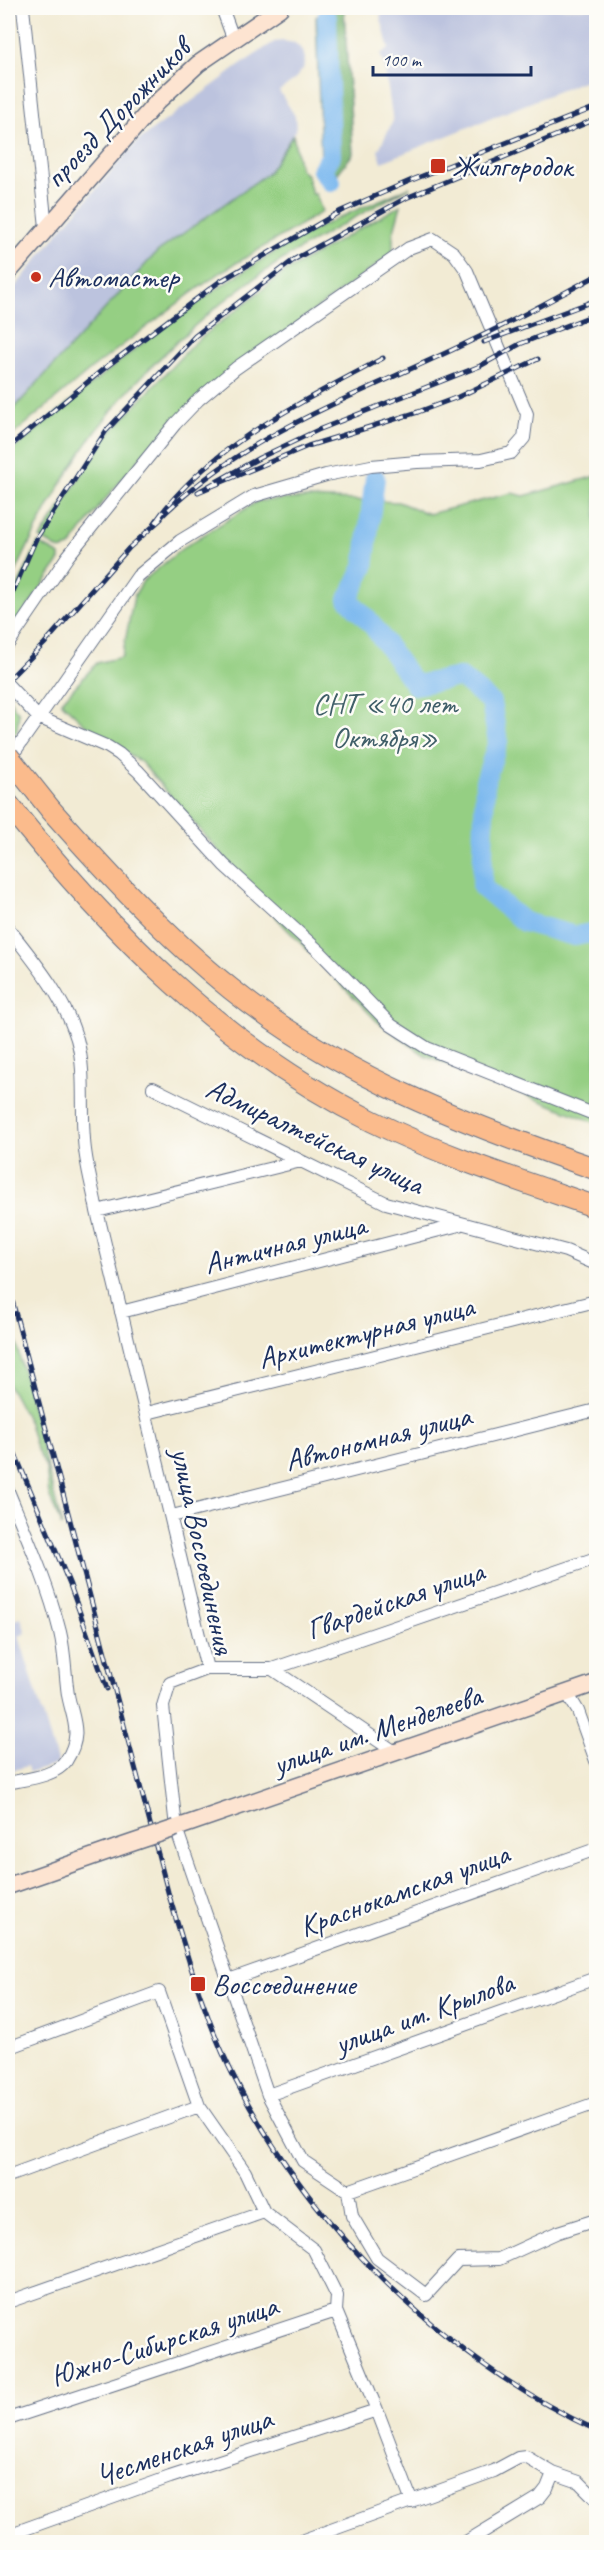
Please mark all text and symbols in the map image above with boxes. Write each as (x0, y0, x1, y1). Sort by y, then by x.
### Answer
street label: проезд Дорожников (36, 26, 202, 196)
scale bar (373, 39, 530, 77)
text: 100 m (382, 49, 423, 71)
place label: Жилгородок (452, 147, 574, 185)
marker: Жилгородок (429, 157, 447, 175)
place label: Автомастер (48, 258, 180, 296)
marker: Автомастер (29, 270, 43, 284)
park label: СНТ «40 лет Октября» (313, 684, 459, 756)
street label: Адмиралтейская улица (200, 1069, 432, 1204)
street label: Античная улица (200, 1205, 372, 1282)
street label: Архитектурная улица (254, 1286, 480, 1377)
street label: Автономная улица (281, 1396, 477, 1479)
street label: улица Воссоединения (162, 1442, 244, 1659)
street label: Гвардейская улица (301, 1551, 491, 1648)
street label: улица им. Менделеева (266, 1676, 488, 1784)
street label: Краснокамская улица (294, 1834, 516, 1946)
street label: улица им. Крылова (327, 1962, 520, 2064)
place label: Воссоединение (212, 1965, 358, 2003)
marker: Воссоединение (189, 1975, 207, 1993)
street label: Южно-Сибирская улица (46, 2286, 284, 2396)
street label: Чесменская улица (91, 2398, 279, 2495)

